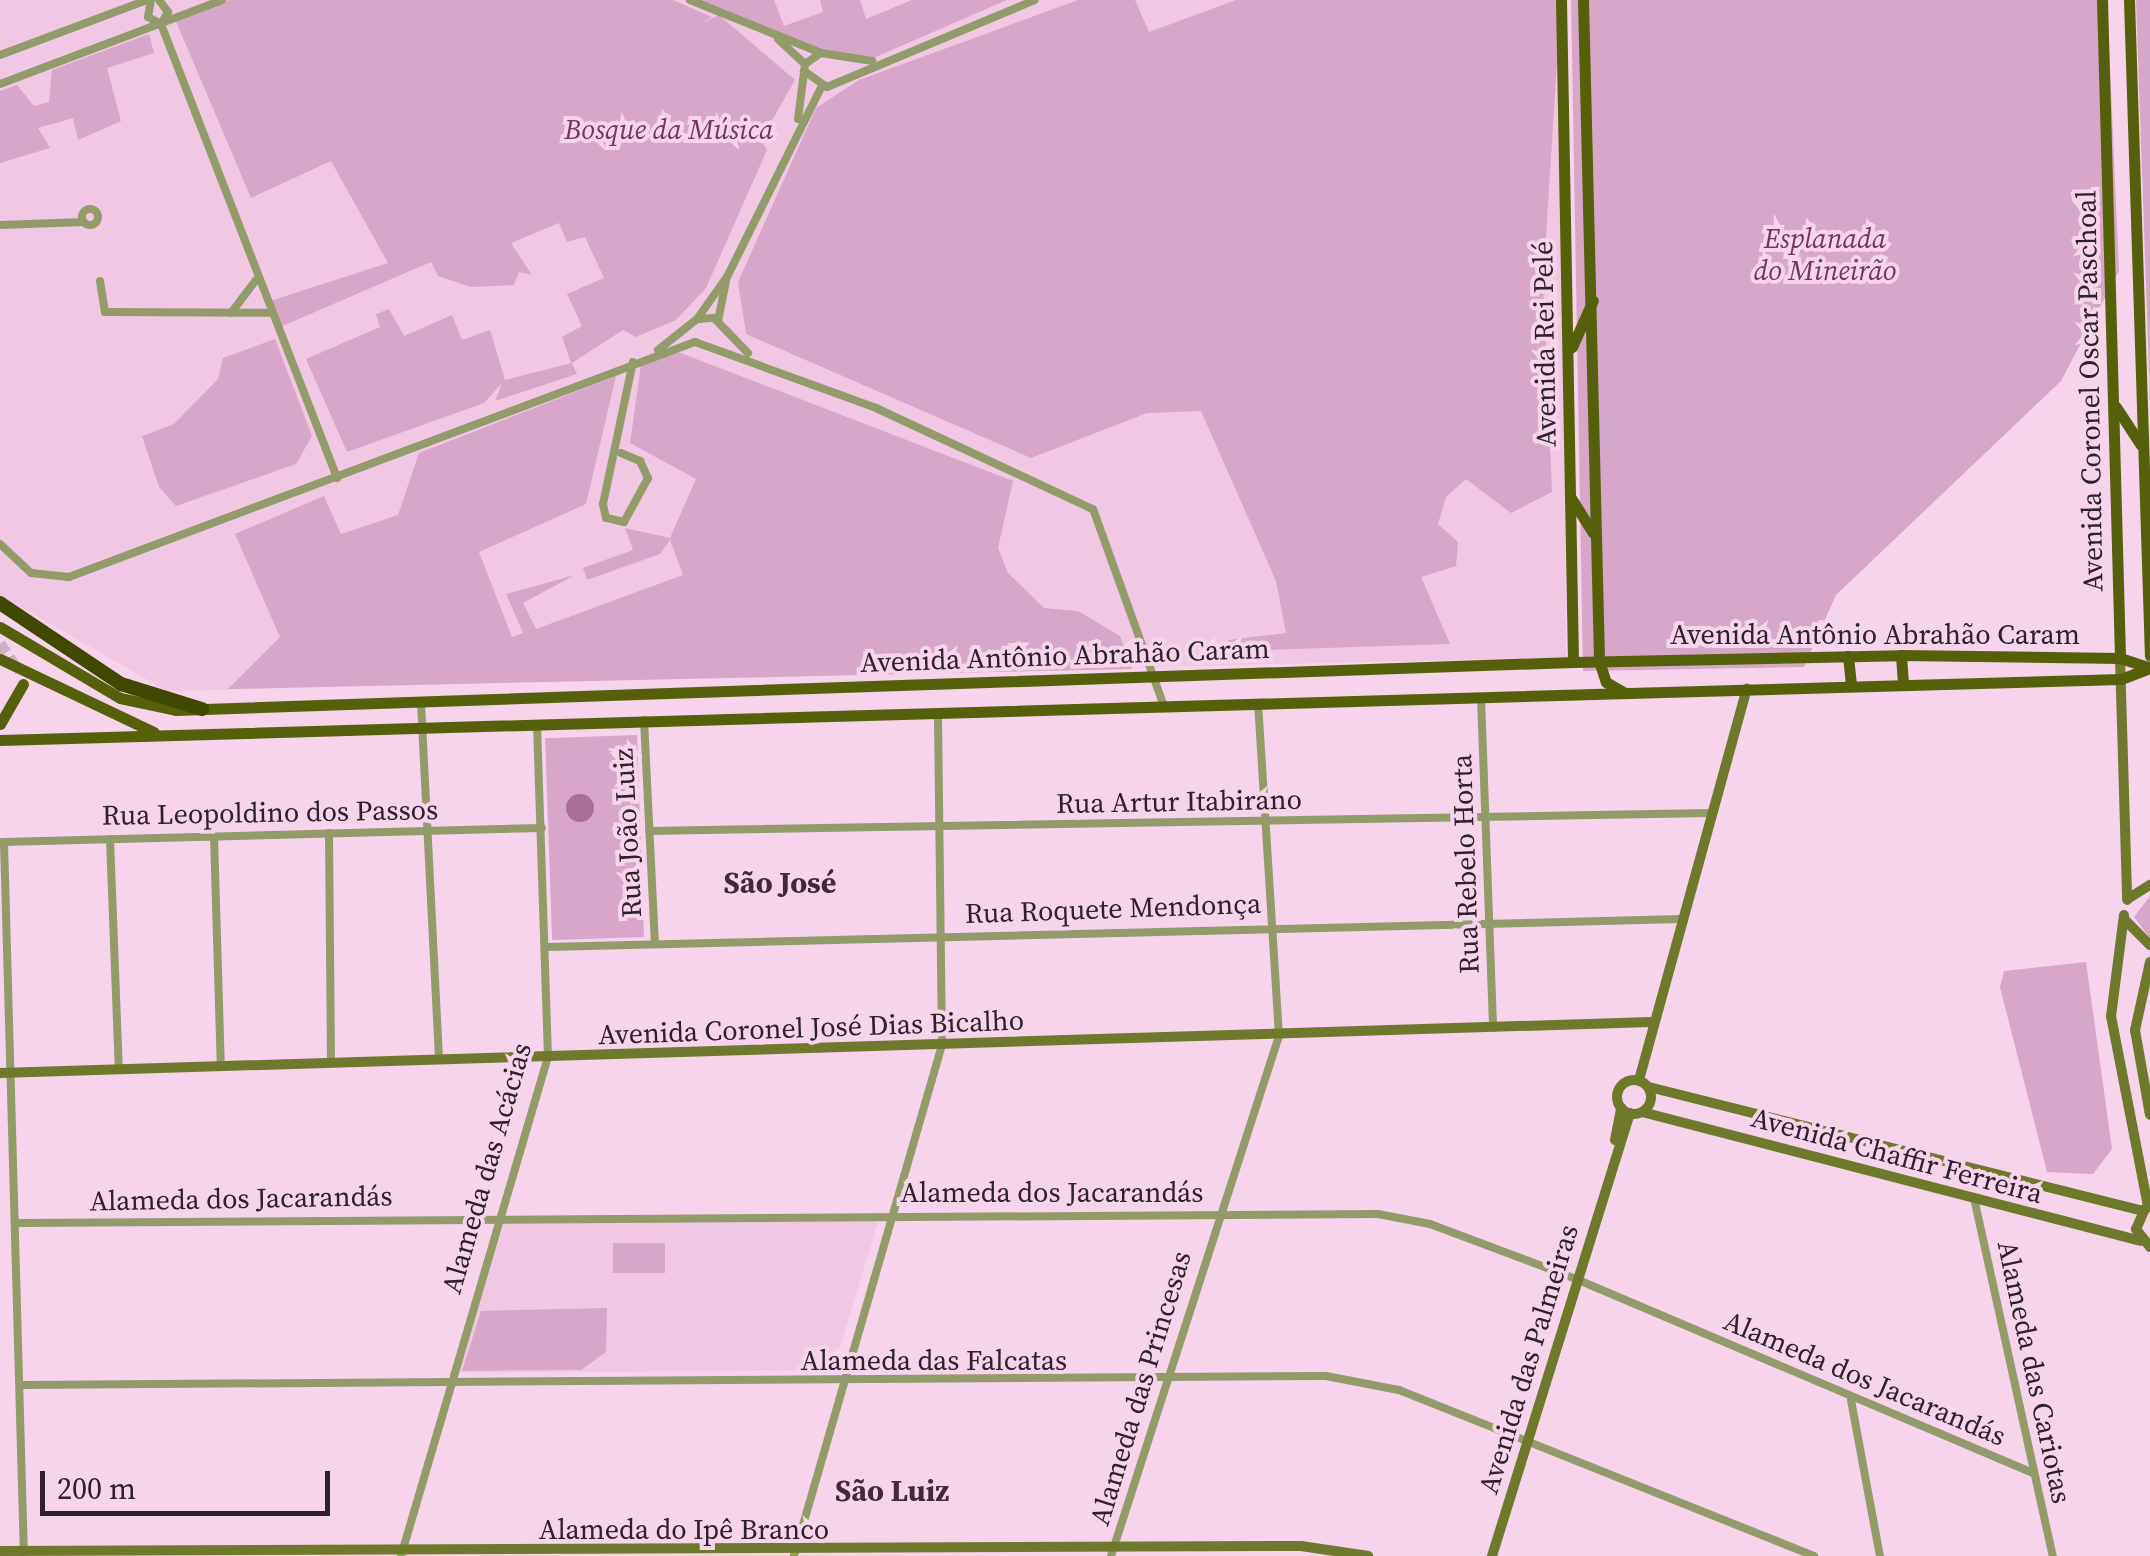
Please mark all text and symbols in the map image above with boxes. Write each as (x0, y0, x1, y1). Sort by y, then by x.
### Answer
park label: Bosque da Música (564, 112, 774, 146)
street label: Avenida Coronel Oscar Paschoal (2069, 190, 2109, 592)
park label: Esplanada do Mineirão (1754, 221, 1896, 287)
street label: Avenida Rei Pelé (1525, 241, 1563, 447)
street label: Avenida Antônio Abrahão Caram (1670, 617, 2080, 651)
street label: Avenida Antônio Abrahão Caram (860, 631, 1270, 679)
street label: Rua João Luiz (606, 747, 648, 919)
street label: Rua Rebelo Horta (1444, 753, 1486, 975)
street label: Rua Artur Itabirano (1056, 782, 1302, 820)
street label: Rua Leopoldino dos Passos (102, 792, 438, 832)
district label: São José (724, 865, 836, 901)
street label: Rua Roquete Mendonça (964, 886, 1262, 930)
street label: Avenida Coronel José Dias Bicalho (598, 1003, 1024, 1051)
street label: Alameda das Acácias (434, 1039, 538, 1297)
street label: Avenida Chaffir Ferreira (1748, 1100, 2046, 1210)
street label: Alameda dos Jacarandás (901, 1175, 1203, 1209)
street label: Alameda dos Jacarandás (89, 1179, 393, 1217)
street label: Avenida das Palmeiras (1471, 1220, 1585, 1498)
street label: Alameda das Cariotas (1991, 1238, 2079, 1506)
street label: Alameda das Princesas (1082, 1247, 1198, 1529)
street label: Alameda dos Jacarandás (1719, 1303, 2011, 1453)
street label: Alameda das Falcatas (801, 1343, 1067, 1377)
scale bar (45, 1451, 335, 1513)
text: 200 m (57, 1468, 136, 1509)
district label: São Luiz (835, 1473, 949, 1509)
street label: Alameda do Ipê Branco (539, 1512, 829, 1546)

